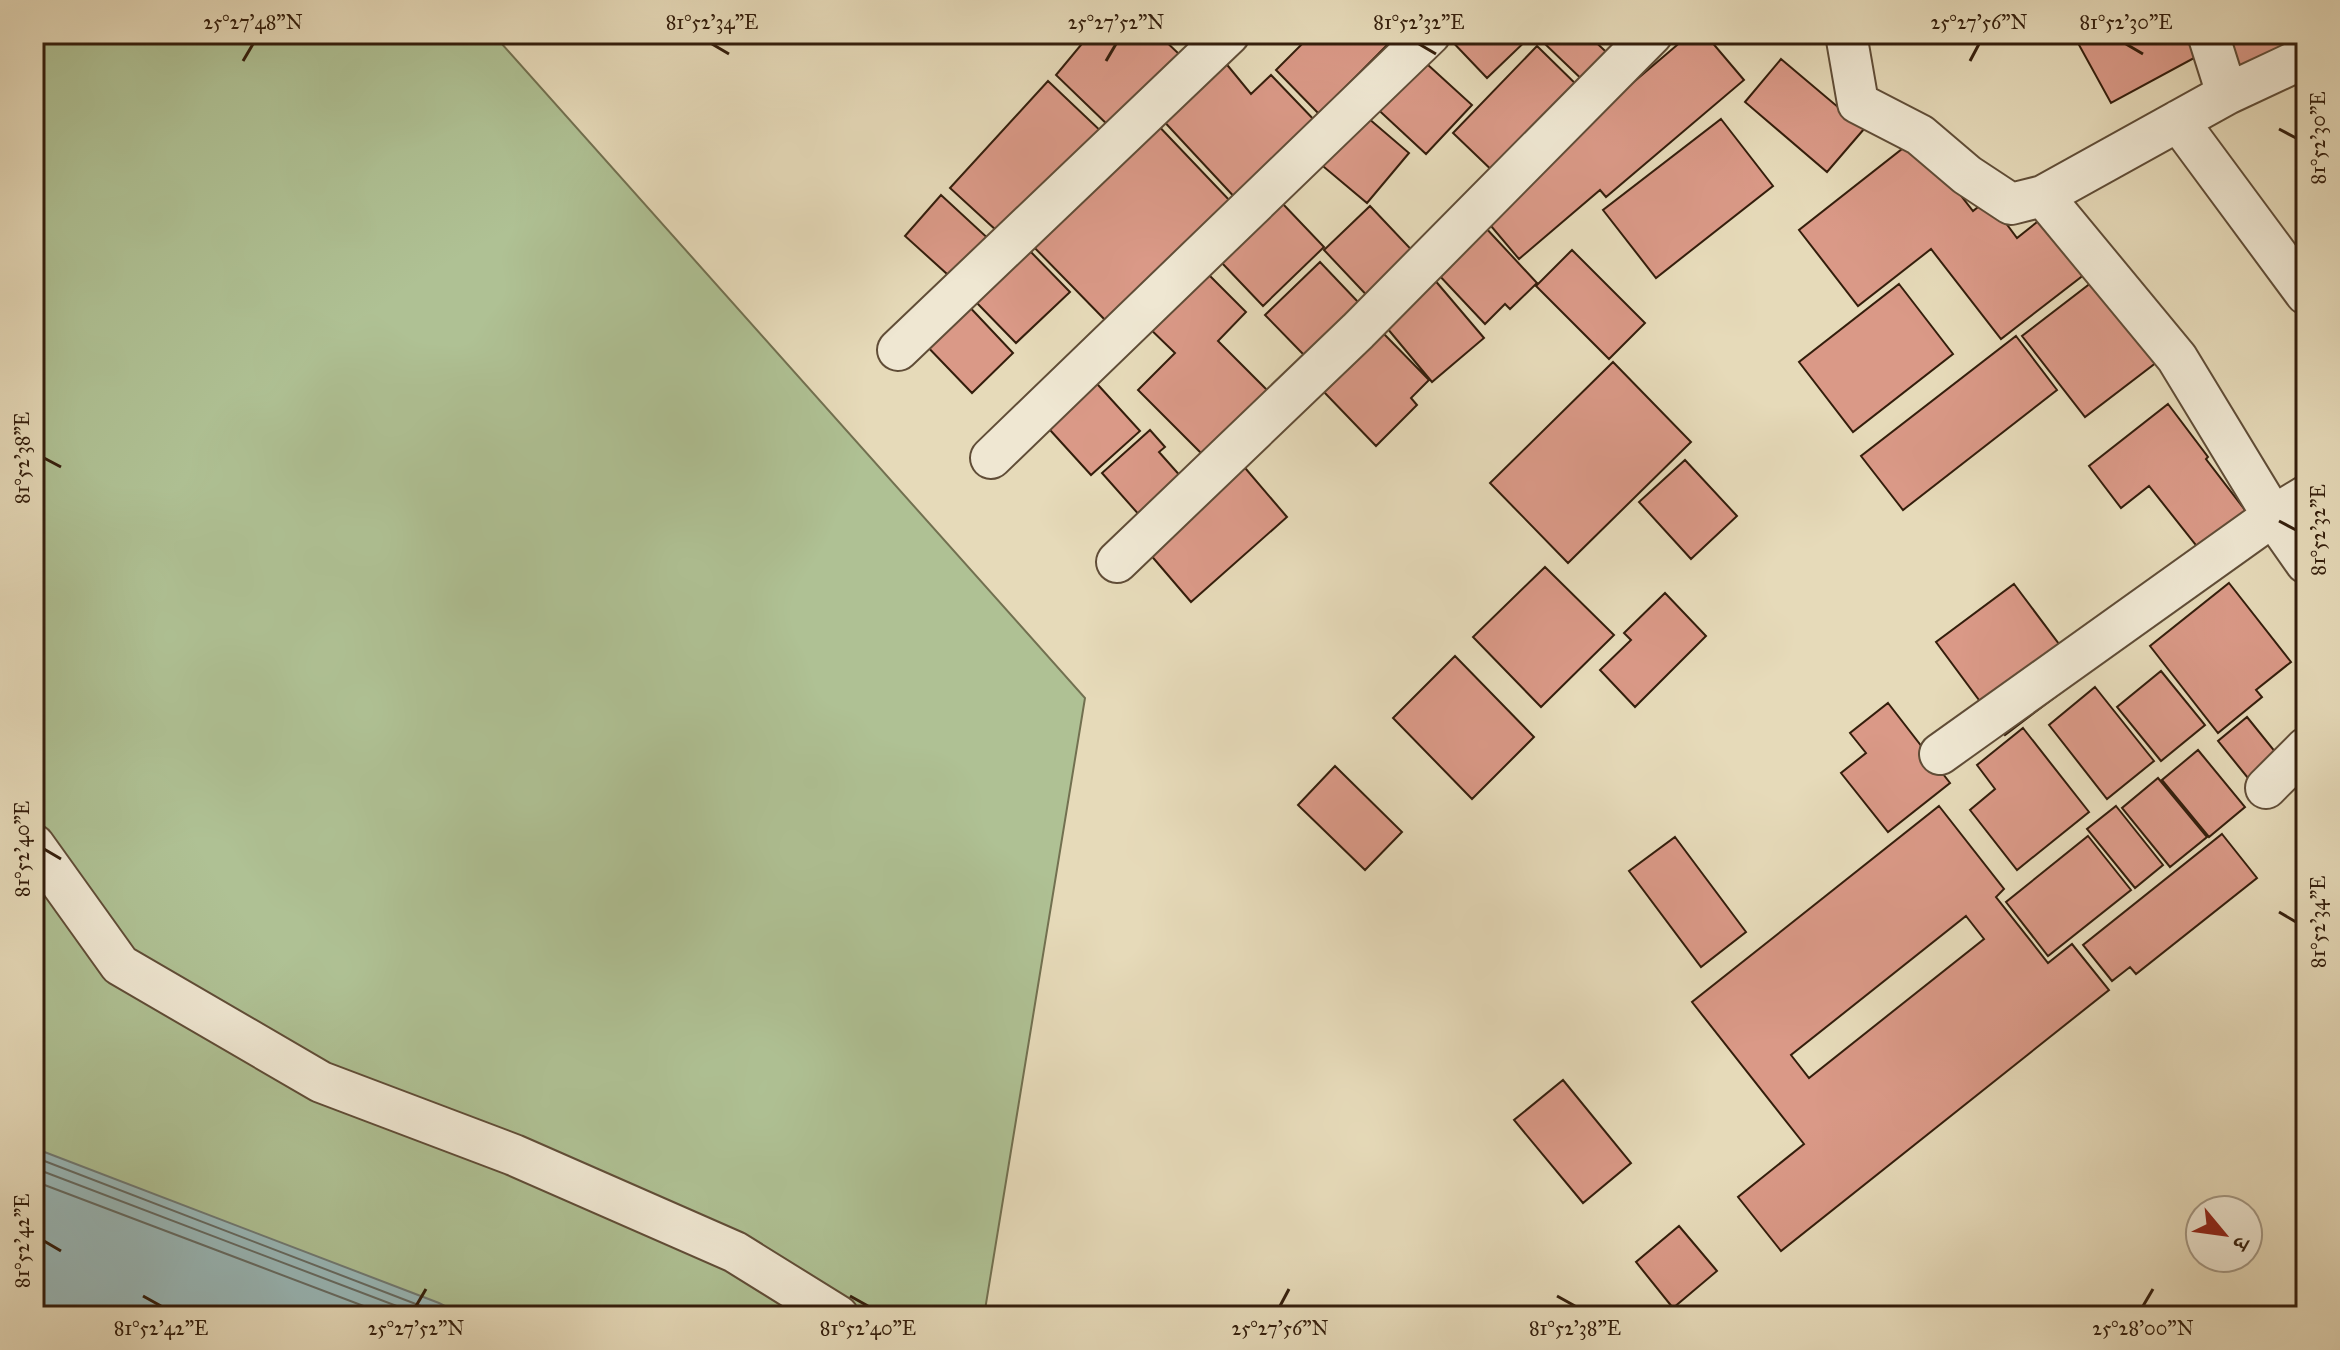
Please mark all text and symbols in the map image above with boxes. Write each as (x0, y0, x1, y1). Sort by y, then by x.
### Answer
text: 25°27'48"N (203, 10, 303, 34)
text: 81°52'34"E (666, 10, 758, 34)
text: 25°27'52"N (1068, 10, 1164, 34)
text: 81°52'32"E (1373, 10, 1465, 34)
text: 25°27'56"N (1930, 10, 2028, 34)
text: 81°52'30"E (2079, 10, 2173, 34)
text: 81°52'30"E (2306, 91, 2330, 185)
text: 81°52'38"E (10, 412, 34, 504)
text: 81°52'32"E (2306, 484, 2330, 576)
text: 81°52'40"E (10, 801, 34, 897)
text: 81°52'34"E (2306, 876, 2330, 968)
text: 81°52'42"E (10, 1194, 34, 1288)
north arrow (2184, 1194, 2264, 1274)
text: उ (2226, 1230, 2257, 1256)
text: 81°52'42"E (114, 1316, 208, 1340)
text: 25°27'52"N (368, 1316, 464, 1340)
text: 81°52'40"E (820, 1316, 916, 1340)
text: 25°27'56"N (1231, 1316, 1329, 1340)
text: 81°52'38"E (1529, 1316, 1621, 1340)
text: 25°28'00"N (2092, 1316, 2194, 1340)

